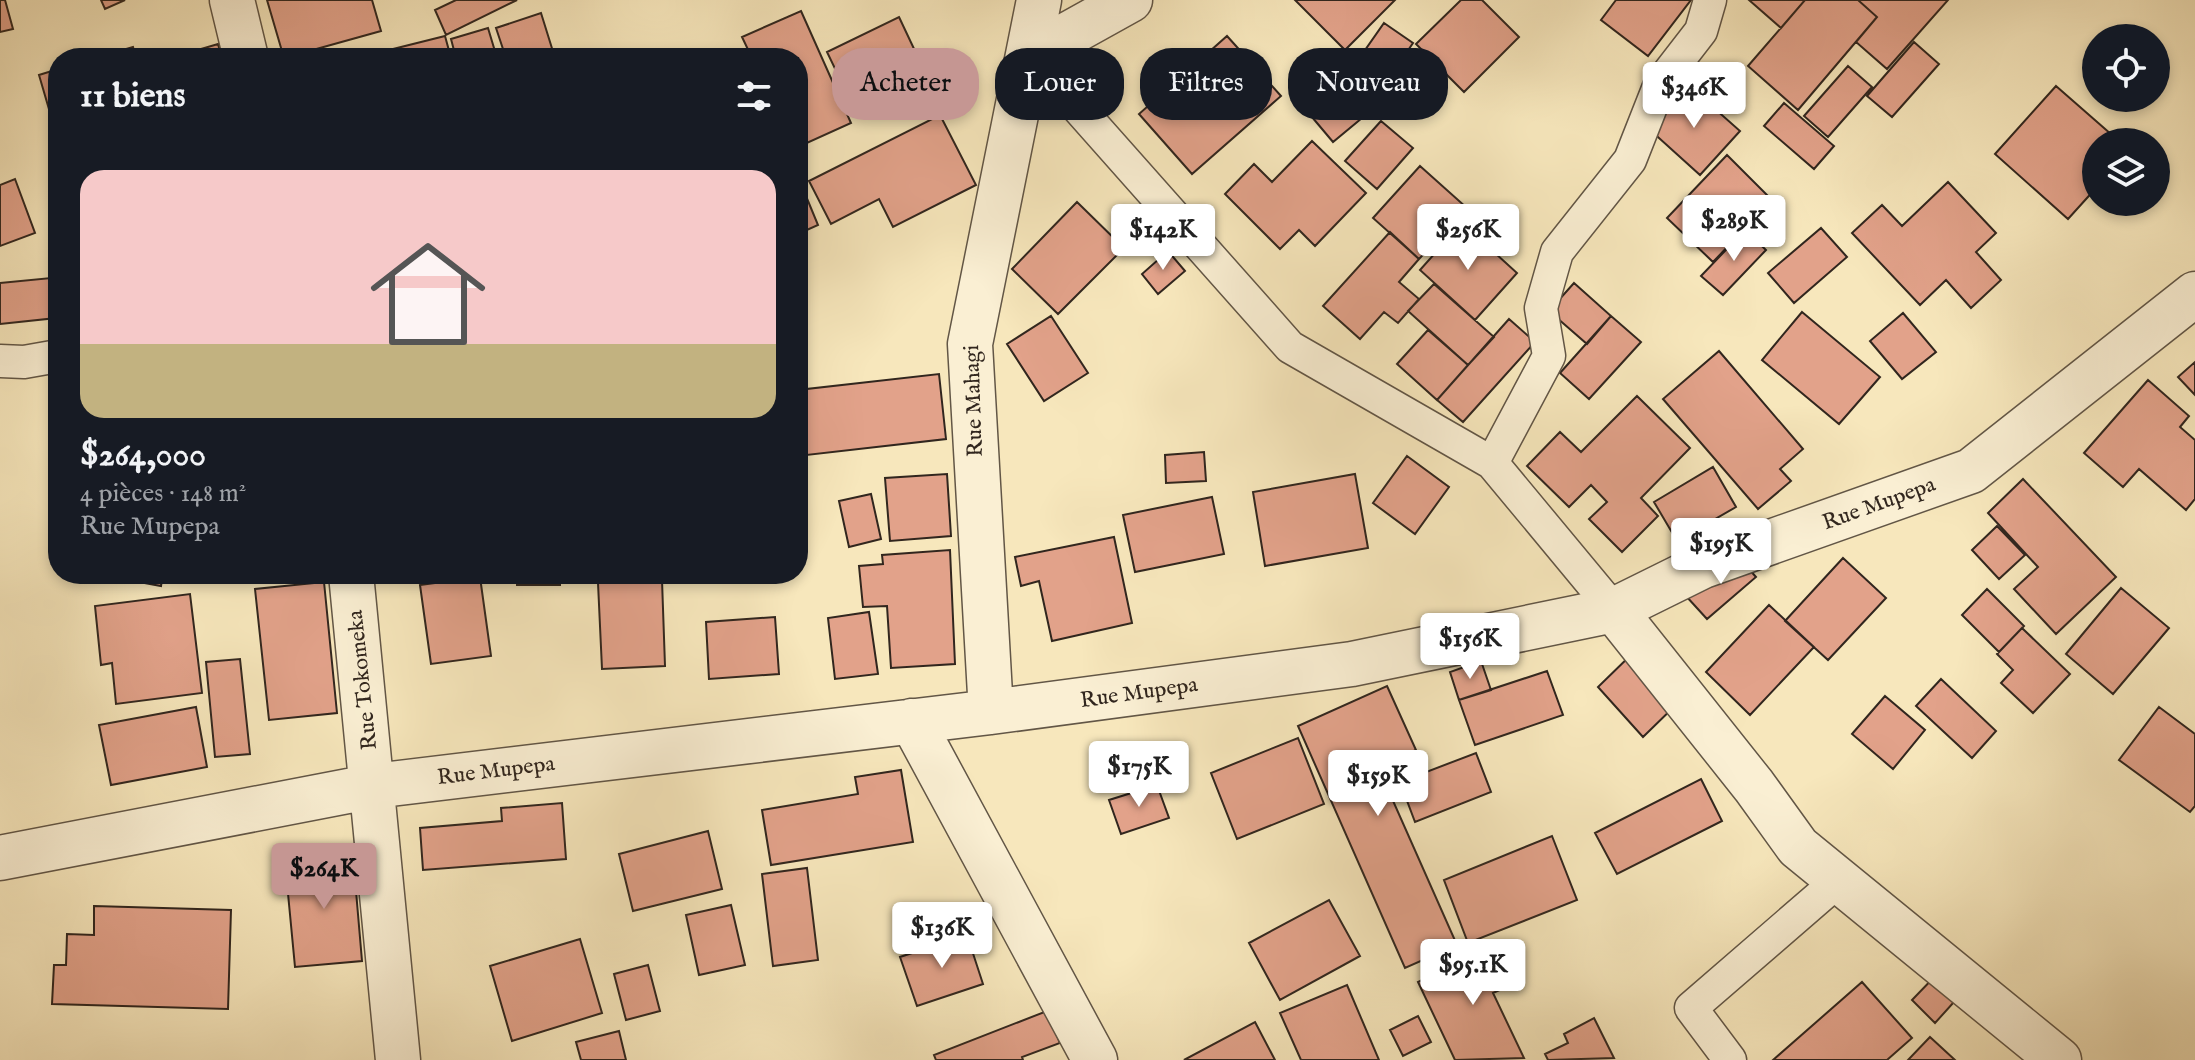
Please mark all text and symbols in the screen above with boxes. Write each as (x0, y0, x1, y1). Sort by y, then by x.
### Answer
map controls (2082, 24, 2170, 216)
button: locate (2082, 24, 2170, 112)
chip: Acheter (832, 48, 979, 120)
chip: Louer (995, 48, 1124, 120)
chip: Filtres (1140, 48, 1272, 120)
chip: Nouveau (1288, 48, 1448, 120)
pin: $346K (1638, 62, 1750, 130)
text: $346K (1661, 71, 1727, 104)
icon: filters (732, 74, 776, 118)
text: 11 biens (80, 75, 185, 118)
button: layers (2082, 128, 2170, 216)
pin: $289K (1678, 195, 1790, 263)
pin: $142K (1107, 204, 1219, 272)
pin: $256K (1412, 204, 1524, 272)
text: $289K (1701, 204, 1767, 237)
text: $142K (1129, 213, 1197, 246)
text: $256K (1435, 213, 1501, 246)
icon: home (356, 222, 500, 366)
street label: Rue Mahagi (958, 344, 990, 458)
text: $264,000 (80, 434, 206, 477)
street label: Rue Mupepa (1819, 470, 1940, 537)
text: 4 pièces · 148 m² (80, 477, 246, 510)
text: Rue Mupepa (80, 510, 220, 543)
pin: $195K (1665, 518, 1777, 586)
text: $195K (1689, 527, 1753, 560)
street label: Rue Tokomeka (342, 608, 384, 751)
pin: $156K (1414, 613, 1526, 681)
text: $156K (1438, 622, 1502, 655)
street label: Rue Mupepa (1079, 671, 1200, 715)
pin: $175K (1083, 741, 1195, 809)
street label: Rue Mupepa (436, 750, 557, 792)
text: $175K (1107, 750, 1171, 783)
pin: $159K (1322, 750, 1434, 818)
text: $159K (1346, 759, 1410, 792)
pin: $264K (268, 843, 380, 911)
text: $264K (289, 852, 359, 885)
pin: $136K (886, 902, 998, 970)
text: $136K (910, 911, 974, 944)
pin: $95.1K (1408, 939, 1538, 1007)
text: $95.1K (1438, 948, 1508, 981)

